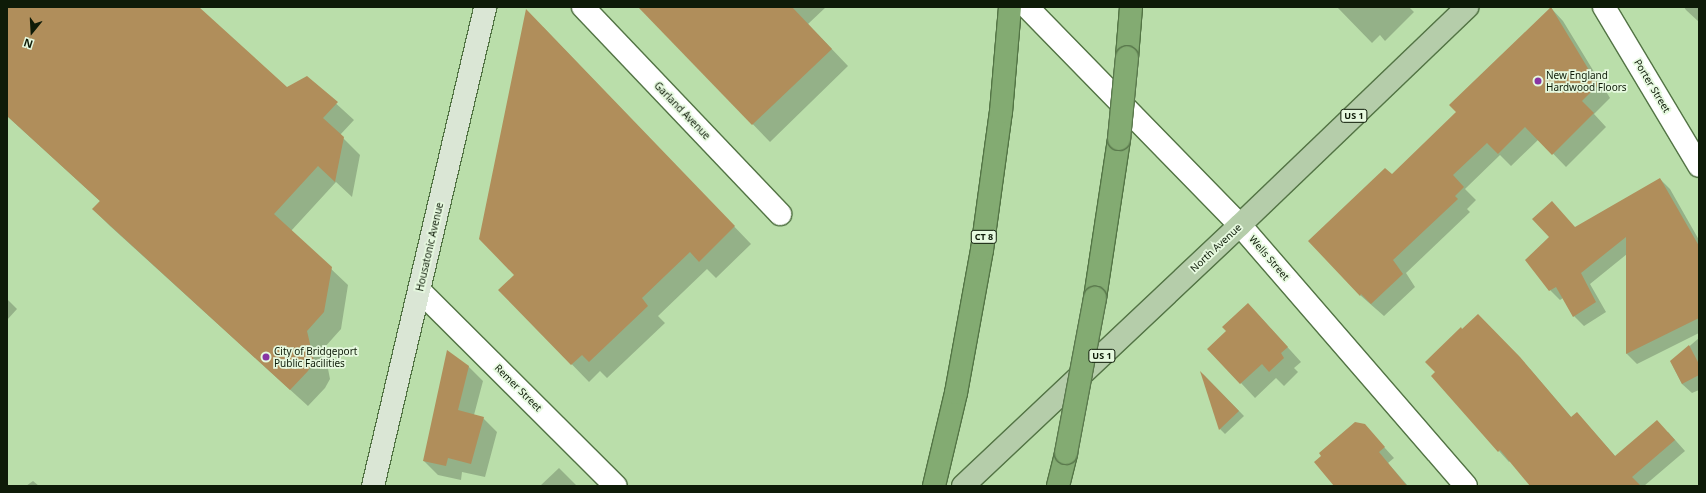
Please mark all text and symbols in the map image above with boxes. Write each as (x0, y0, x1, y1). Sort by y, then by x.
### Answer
north arrow (12, 12, 52, 52)
text: N (22, 35, 35, 52)
street label: Porter Street (1631, 57, 1673, 115)
place label: New England Hardwood Floors (1546, 69, 1627, 92)
marker: New England Hardwood Floors (1533, 76, 1543, 86)
street label: Garland Avenue (652, 80, 712, 142)
road number: US 1 (1340, 109, 1368, 123)
street label: Housatonic Avenue (414, 201, 446, 293)
street label: North Avenue (1188, 221, 1244, 275)
road number: CT 8 (970, 230, 998, 244)
street label: Wells Street (1246, 233, 1292, 283)
place label: City of Bridgeport Public Facilities (274, 345, 357, 368)
road number: US 1 (1088, 349, 1116, 363)
marker: City of Bridgeport Public Facilities (261, 352, 271, 362)
street label: Remer Street (492, 362, 544, 414)

